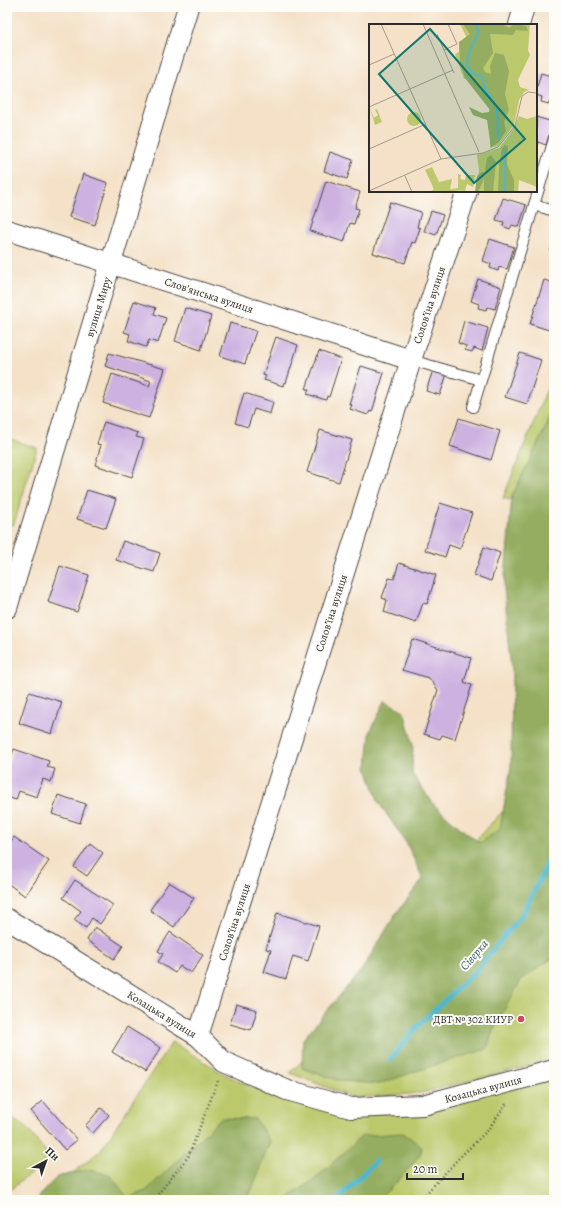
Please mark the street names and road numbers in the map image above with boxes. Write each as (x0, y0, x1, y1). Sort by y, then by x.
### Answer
street label: Соловʼїна вулиця (410, 264, 449, 346)
street label: вулиця Миру (82, 274, 115, 339)
street label: Словʼянська вулиця (162, 274, 255, 317)
street label: Соловʼїна вулиця (312, 572, 351, 654)
street label: Соловʼїна вулиця (215, 881, 254, 963)
street label: Козацька вулиця (124, 987, 199, 1042)
street label: Козацька вулиця (443, 1072, 523, 1107)

